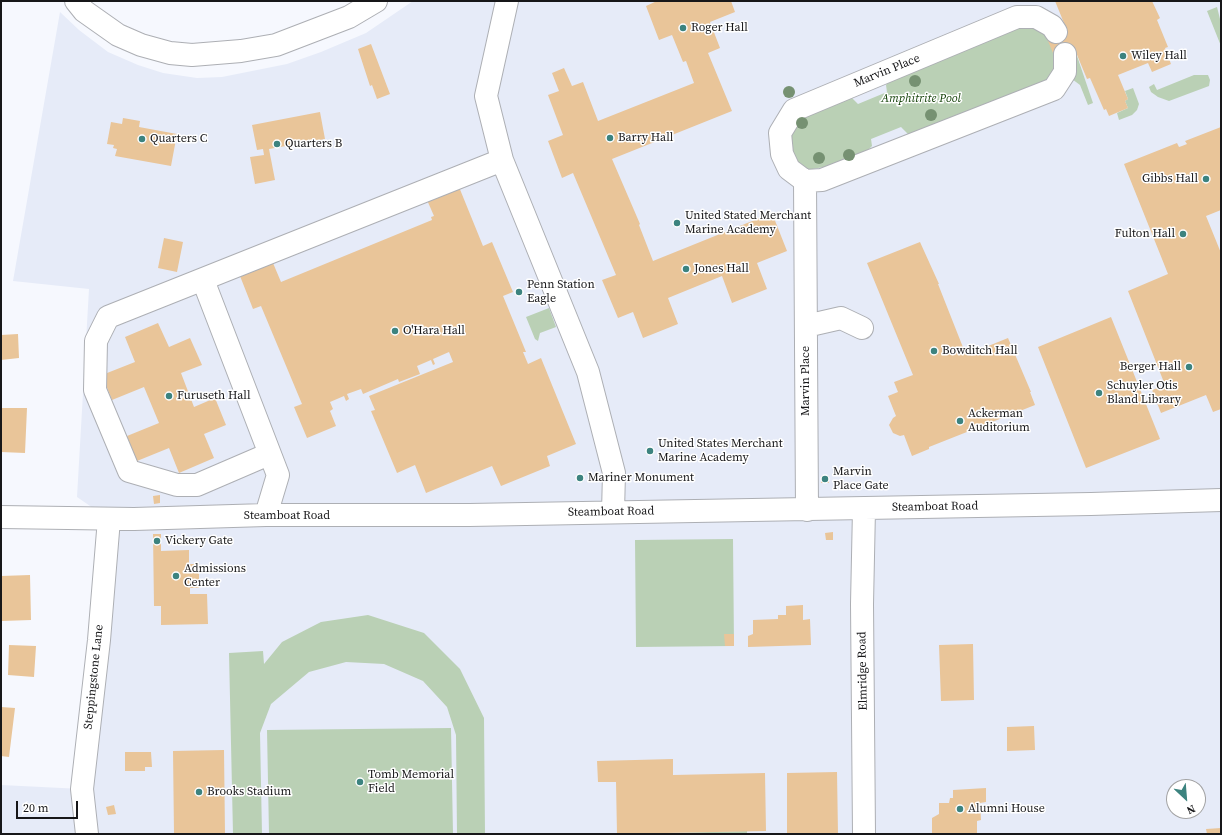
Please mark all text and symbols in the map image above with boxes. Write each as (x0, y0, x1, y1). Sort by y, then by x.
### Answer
place label: Roger Hall (691, 21, 748, 35)
marker: Roger Hall (678, 23, 688, 33)
place label: Wiley Hall (1131, 49, 1187, 63)
street label: Marvin Place (852, 51, 922, 91)
marker: Wiley Hall (1118, 51, 1128, 61)
park label: Amphitrite Pool (881, 92, 961, 106)
place label: Barry Hall (618, 131, 673, 145)
place label: Quarters C (150, 132, 207, 146)
marker: Barry Hall (605, 133, 615, 143)
marker: Quarters C (137, 134, 147, 144)
place label: Quarters B (285, 137, 342, 151)
marker: Quarters B (272, 139, 282, 149)
place label: Gibbs Hall (1142, 172, 1198, 186)
marker: Gibbs Hall (1201, 174, 1211, 184)
place label: United Stated Merchant Marine Academy (685, 209, 811, 237)
marker: United Stated Merchant Marine Academy (672, 218, 682, 228)
place label: Fulton Hall (1115, 227, 1175, 241)
marker: Fulton Hall (1178, 229, 1188, 239)
place label: Jones Hall (694, 262, 749, 276)
marker: Jones Hall (681, 264, 691, 274)
place label: Penn Station Eagle (527, 278, 595, 306)
marker: Penn Station Eagle (514, 287, 524, 297)
place label: O'Hara Hall (403, 324, 465, 338)
marker: O'Hara Hall (390, 326, 400, 336)
place label: Bowditch Hall (942, 344, 1018, 358)
street label: Marvin Place (799, 346, 813, 416)
marker: Bowditch Hall (929, 346, 939, 356)
place label: Berger Hall (1120, 360, 1181, 374)
marker: Berger Hall (1184, 362, 1194, 372)
place label: Schuyler Otis Bland Library (1107, 379, 1181, 407)
marker: Schuyler Otis Bland Library (1094, 388, 1104, 398)
place label: Furuseth Hall (177, 389, 250, 403)
marker: Furuseth Hall (164, 391, 174, 401)
place label: Ackerman Auditorium (968, 407, 1030, 435)
marker: Ackerman Auditorium (955, 416, 965, 426)
place label: United States Merchant Marine Academy (658, 437, 783, 465)
marker: United States Merchant Marine Academy (645, 446, 655, 456)
place label: Marvin Place Gate (833, 465, 889, 493)
place label: Mariner Monument (588, 471, 694, 485)
marker: Mariner Monument (575, 473, 585, 483)
marker: Marvin Place Gate (820, 474, 830, 484)
street label: Steamboat Road (892, 499, 978, 515)
street label: Steamboat Road (568, 504, 654, 520)
street label: Steamboat Road (244, 509, 330, 523)
place label: Vickery Gate (165, 534, 233, 548)
marker: Vickery Gate (152, 536, 162, 546)
place label: Admissions Center (184, 562, 246, 590)
marker: Admissions Center (171, 571, 181, 581)
street label: Steppingstone Lane (81, 624, 107, 730)
street label: Elmridge Road (855, 631, 871, 711)
place label: Tomb Memorial Field (368, 768, 454, 796)
marker: Tomb Memorial Field (355, 777, 365, 787)
north arrow (1166, 779, 1206, 819)
place label: Brooks Stadium (207, 785, 291, 799)
marker: Brooks Stadium (194, 787, 204, 797)
scale bar (18, 793, 80, 819)
text: 20 m (23, 800, 49, 816)
text: N (1184, 801, 1198, 818)
place label: Alumni House (968, 802, 1045, 816)
marker: Alumni House (955, 804, 965, 814)

